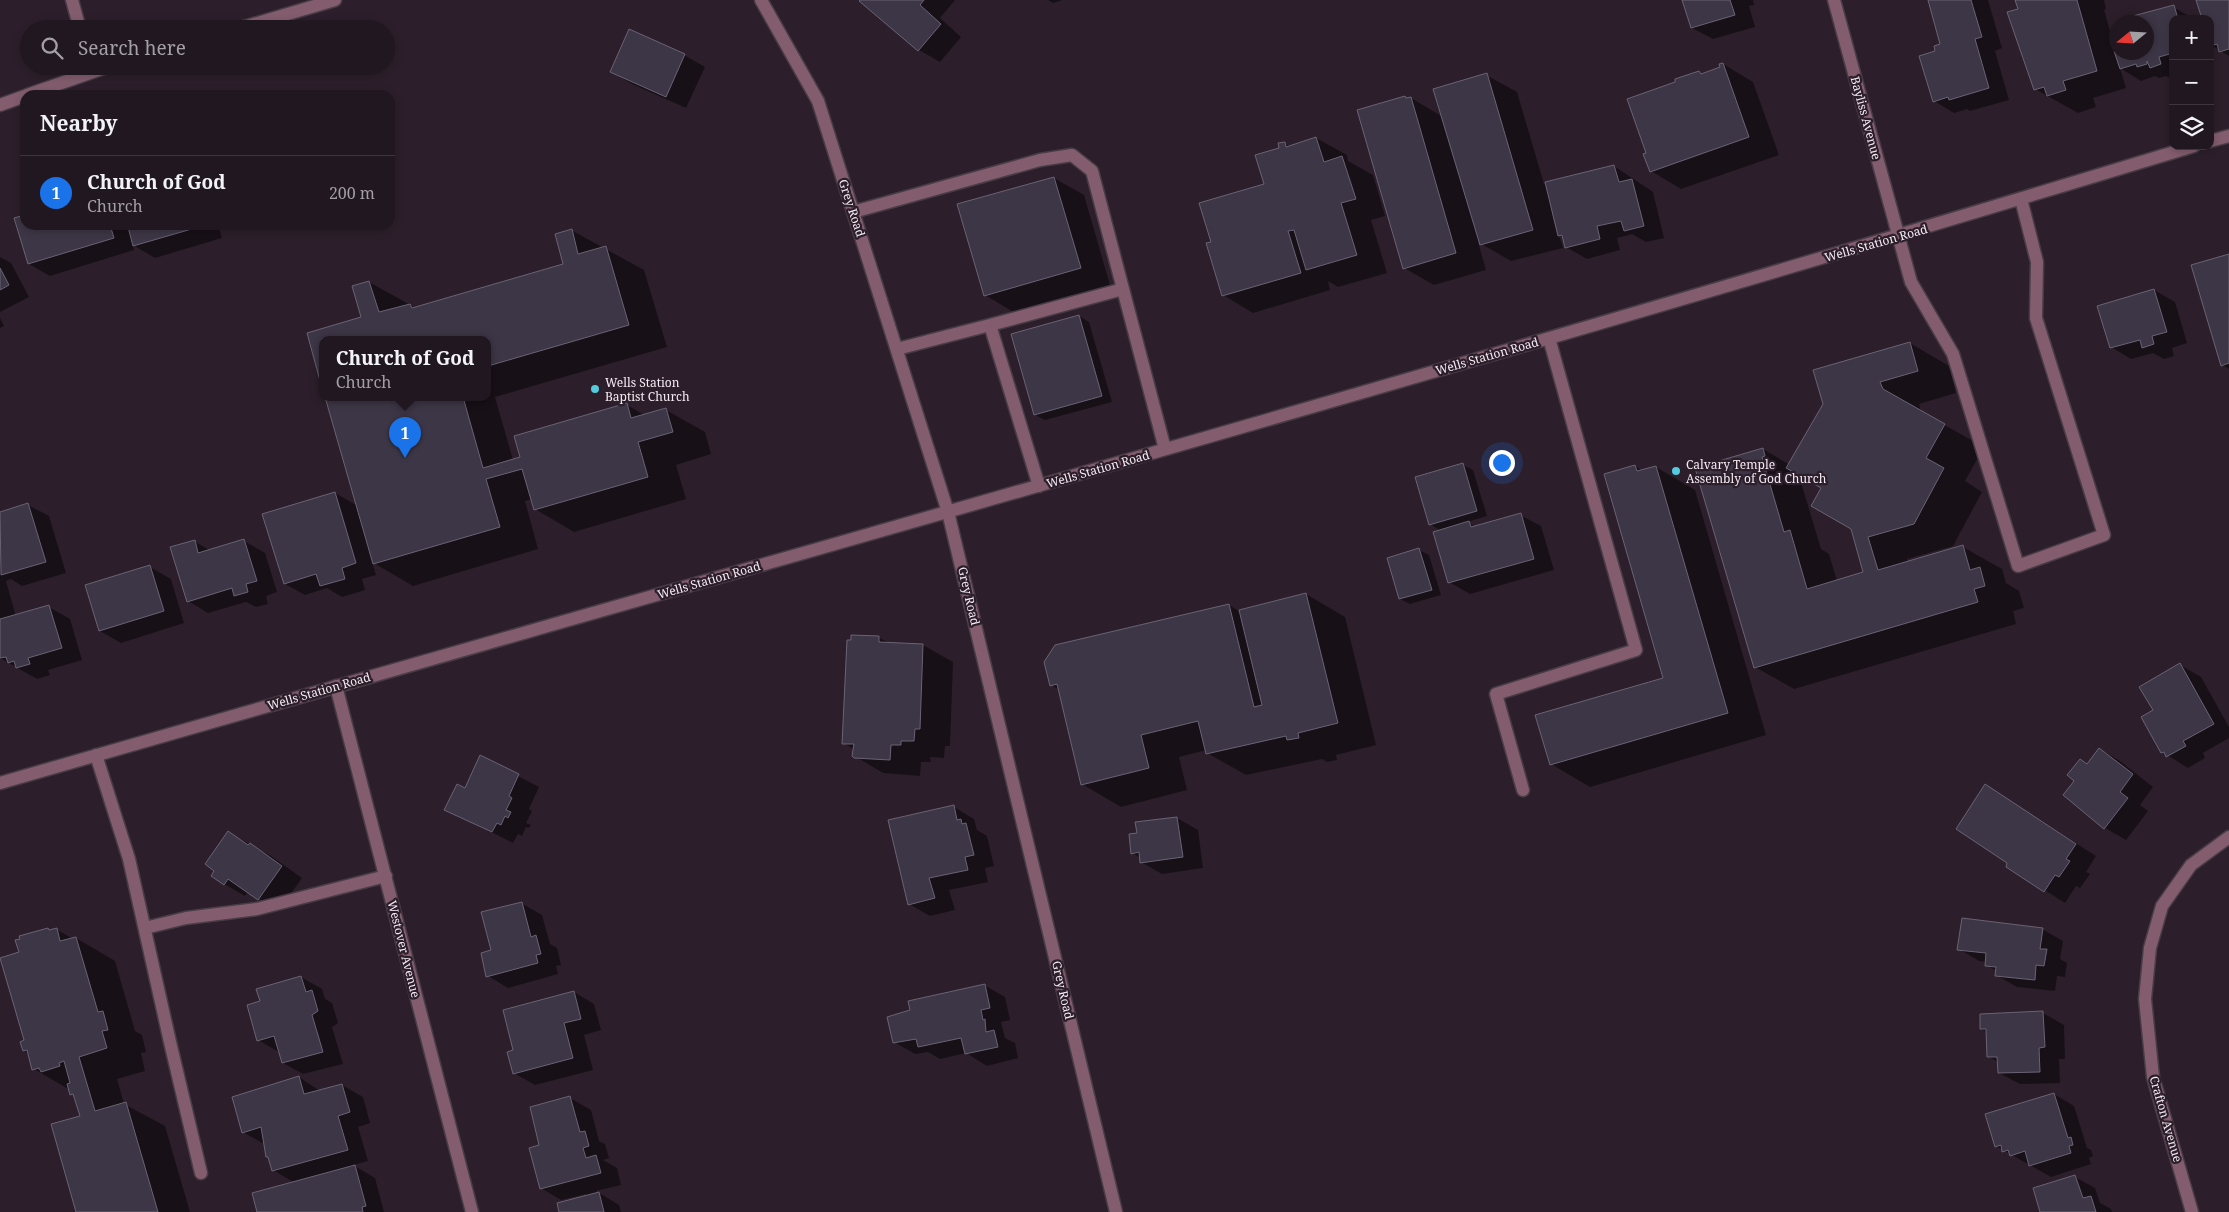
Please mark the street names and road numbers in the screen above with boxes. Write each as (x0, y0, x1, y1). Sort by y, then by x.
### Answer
street label: Bayliss Avenue (1847, 74, 1885, 162)
street label: Grey Road (835, 177, 869, 239)
street label: Wells Station Road (1822, 220, 1930, 266)
street label: Wells Station Road (1433, 333, 1541, 379)
street label: Wells Station Road (1044, 446, 1152, 492)
street label: Wells Station Road (655, 557, 763, 603)
street label: Grey Road (954, 565, 984, 627)
street label: Wells Station Road (265, 668, 373, 714)
street label: Westover Avenue (384, 898, 424, 1000)
street label: Grey Road (1048, 959, 1078, 1021)
street label: Crafton Avenue (2146, 1074, 2186, 1164)

